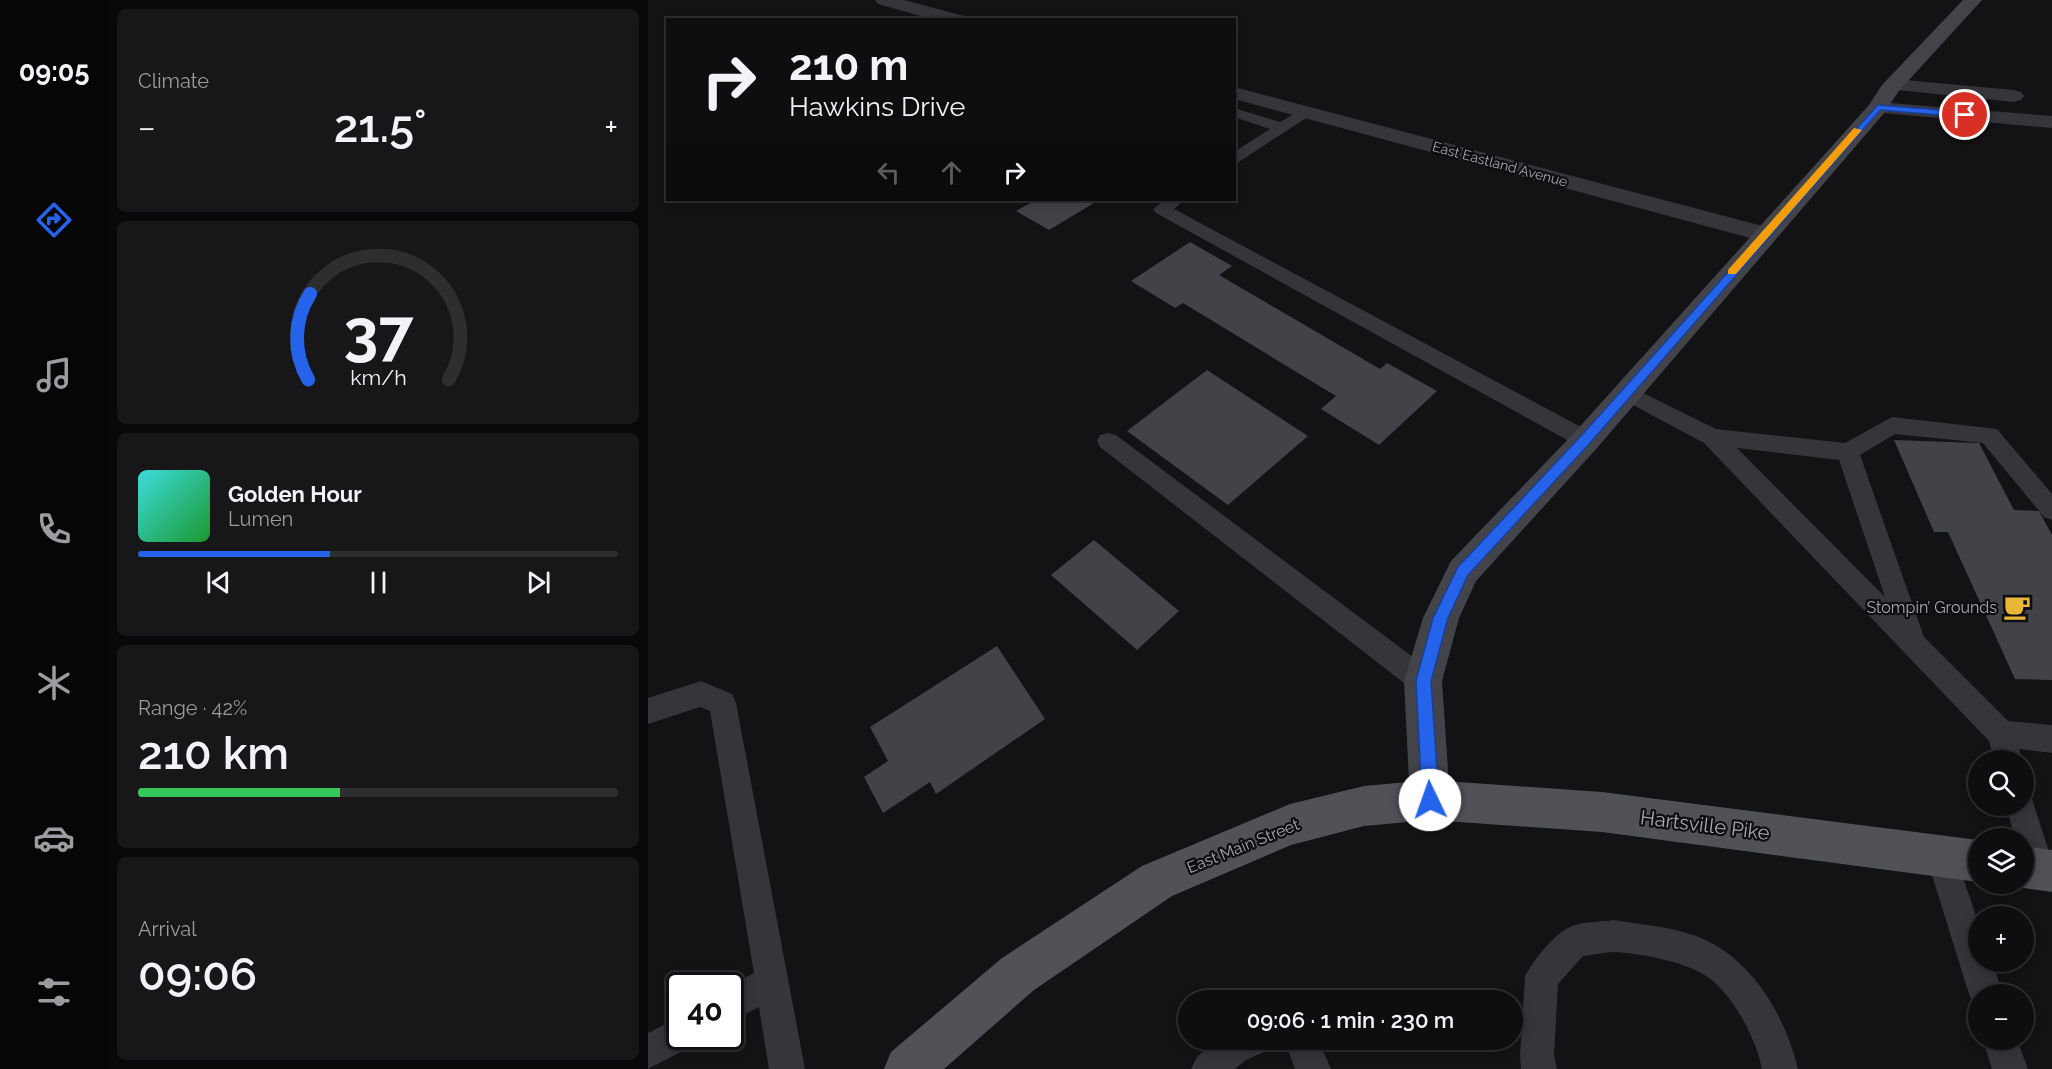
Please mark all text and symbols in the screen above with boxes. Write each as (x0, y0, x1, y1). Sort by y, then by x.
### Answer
text: 210 m (789, 41, 908, 90)
icon: right (690, 42, 768, 120)
text: 09:05 (19, 56, 89, 87)
text: Climate (138, 69, 209, 93)
pin (1939, 89, 1990, 140)
text: Hawkins Drive (789, 91, 965, 122)
icon: arrive (1948, 98, 1981, 131)
text: 21.5° (334, 100, 426, 153)
text: − (138, 108, 156, 147)
text: + (604, 108, 618, 147)
street label: East Eastland Avenue (1431, 138, 1569, 190)
icon: left (872, 156, 905, 189)
icon: ahead (935, 156, 968, 189)
icon: right (998, 156, 1031, 189)
icon: directions (33, 199, 75, 241)
text: 37 (343, 295, 414, 369)
icon: music (33, 354, 75, 396)
text: km/h (350, 365, 406, 390)
text: Golden Hour (228, 481, 362, 507)
text: Lumen (228, 507, 293, 531)
icon: phone (33, 508, 75, 550)
icon: previous (202, 566, 235, 599)
icon: pause (362, 566, 395, 599)
icon: next (522, 566, 555, 599)
cafe icon: Stompin’ Grounds (2002, 592, 2032, 622)
place label: Stompin’ Grounds (1867, 598, 1997, 617)
icon: climate (33, 662, 75, 704)
text: Range · 42% (138, 696, 247, 720)
text: 210 km (138, 727, 289, 780)
map controls (1968, 750, 2034, 1050)
button: search (1968, 750, 2034, 816)
position arrow (1398, 768, 1462, 832)
street label: Hartsville Pike (1639, 805, 1771, 845)
street label: East Main Street (1184, 815, 1303, 877)
icon: car (33, 817, 75, 859)
button: layers (1968, 828, 2034, 894)
button: + (1968, 906, 2034, 972)
text: Arrival (138, 917, 197, 941)
text: 09:06 (138, 948, 257, 1001)
icon: filters (33, 971, 75, 1013)
speed limit sign: 40 (666, 972, 744, 1050)
button: − (1968, 984, 2034, 1050)
text: 09:06 · 1 min · 230 m (1247, 1007, 1454, 1033)

